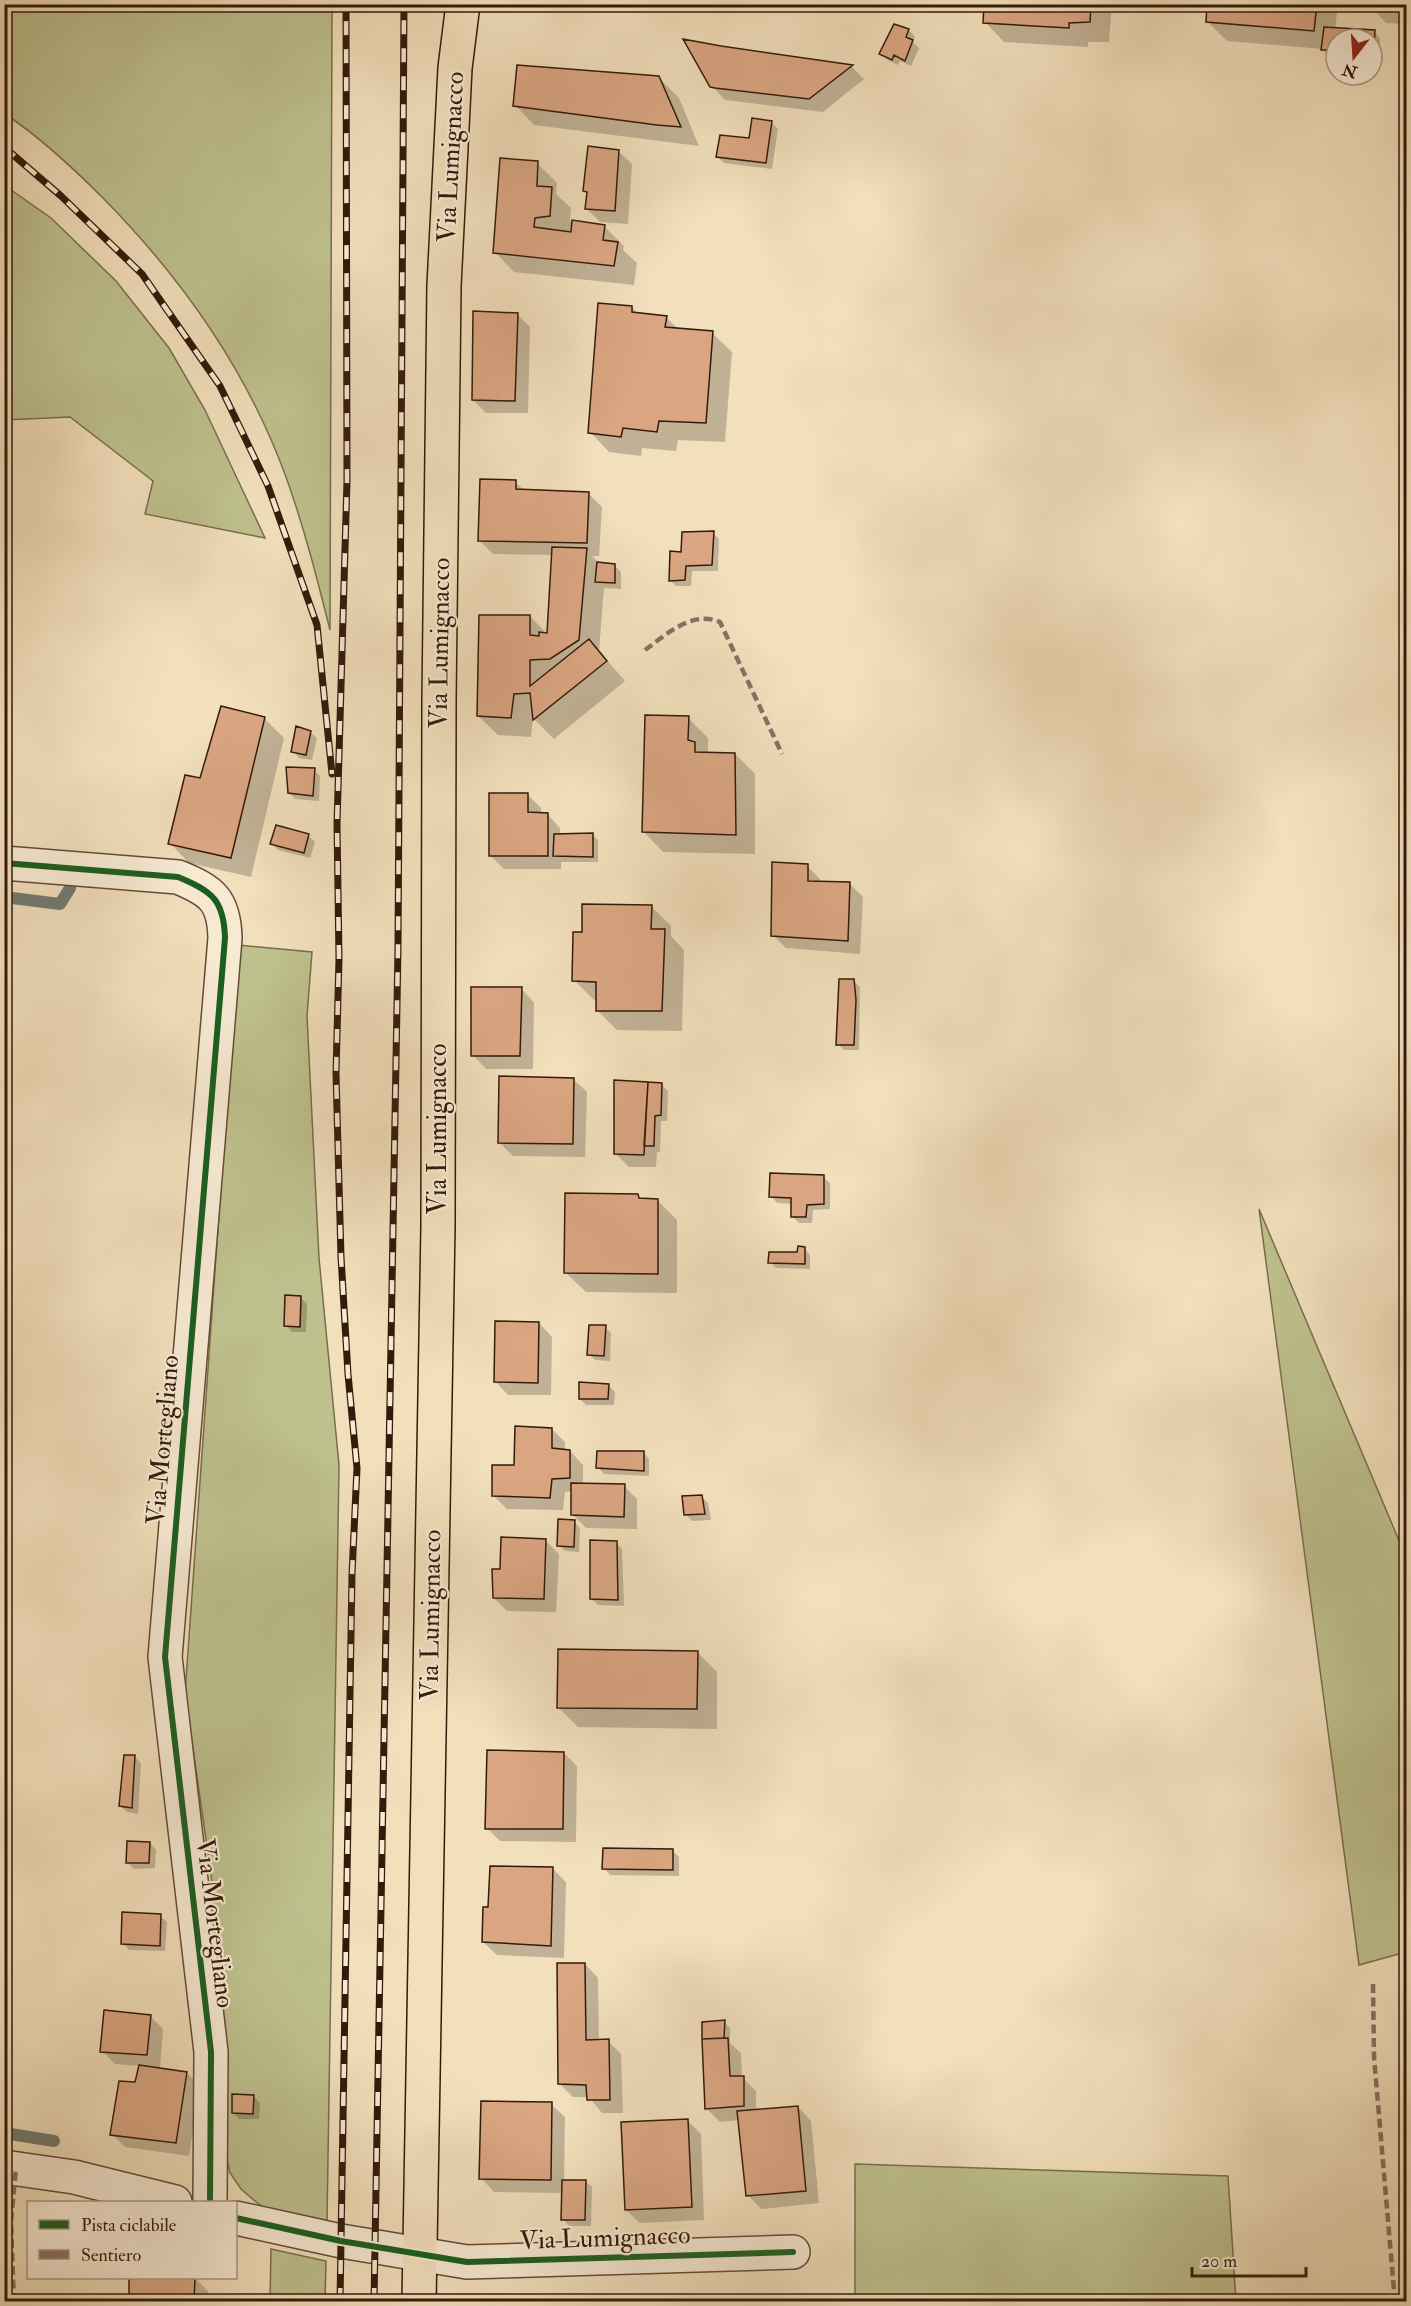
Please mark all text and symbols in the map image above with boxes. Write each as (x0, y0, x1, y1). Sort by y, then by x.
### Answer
north arrow (1324, 27, 1384, 87)
text: N (1339, 59, 1361, 82)
street label: Via Lumignacco (431, 71, 471, 243)
street label: Via Lumignacco (423, 557, 457, 729)
street label: Via Lumignacco (422, 1044, 454, 1214)
street label: Via Mortegliano (140, 1354, 186, 1526)
street label: Via Lumignacco (414, 1529, 448, 1701)
street label: Via Mortegliano (189, 1836, 241, 2010)
legend (27, 2201, 237, 2279)
text: Pista ciclabile (81, 2214, 177, 2237)
street label: Via Lumignacco (519, 2219, 691, 2257)
scale bar (1192, 2240, 1306, 2278)
text: Sentiero (81, 2244, 141, 2267)
text: 20 m (1201, 2250, 1237, 2273)

